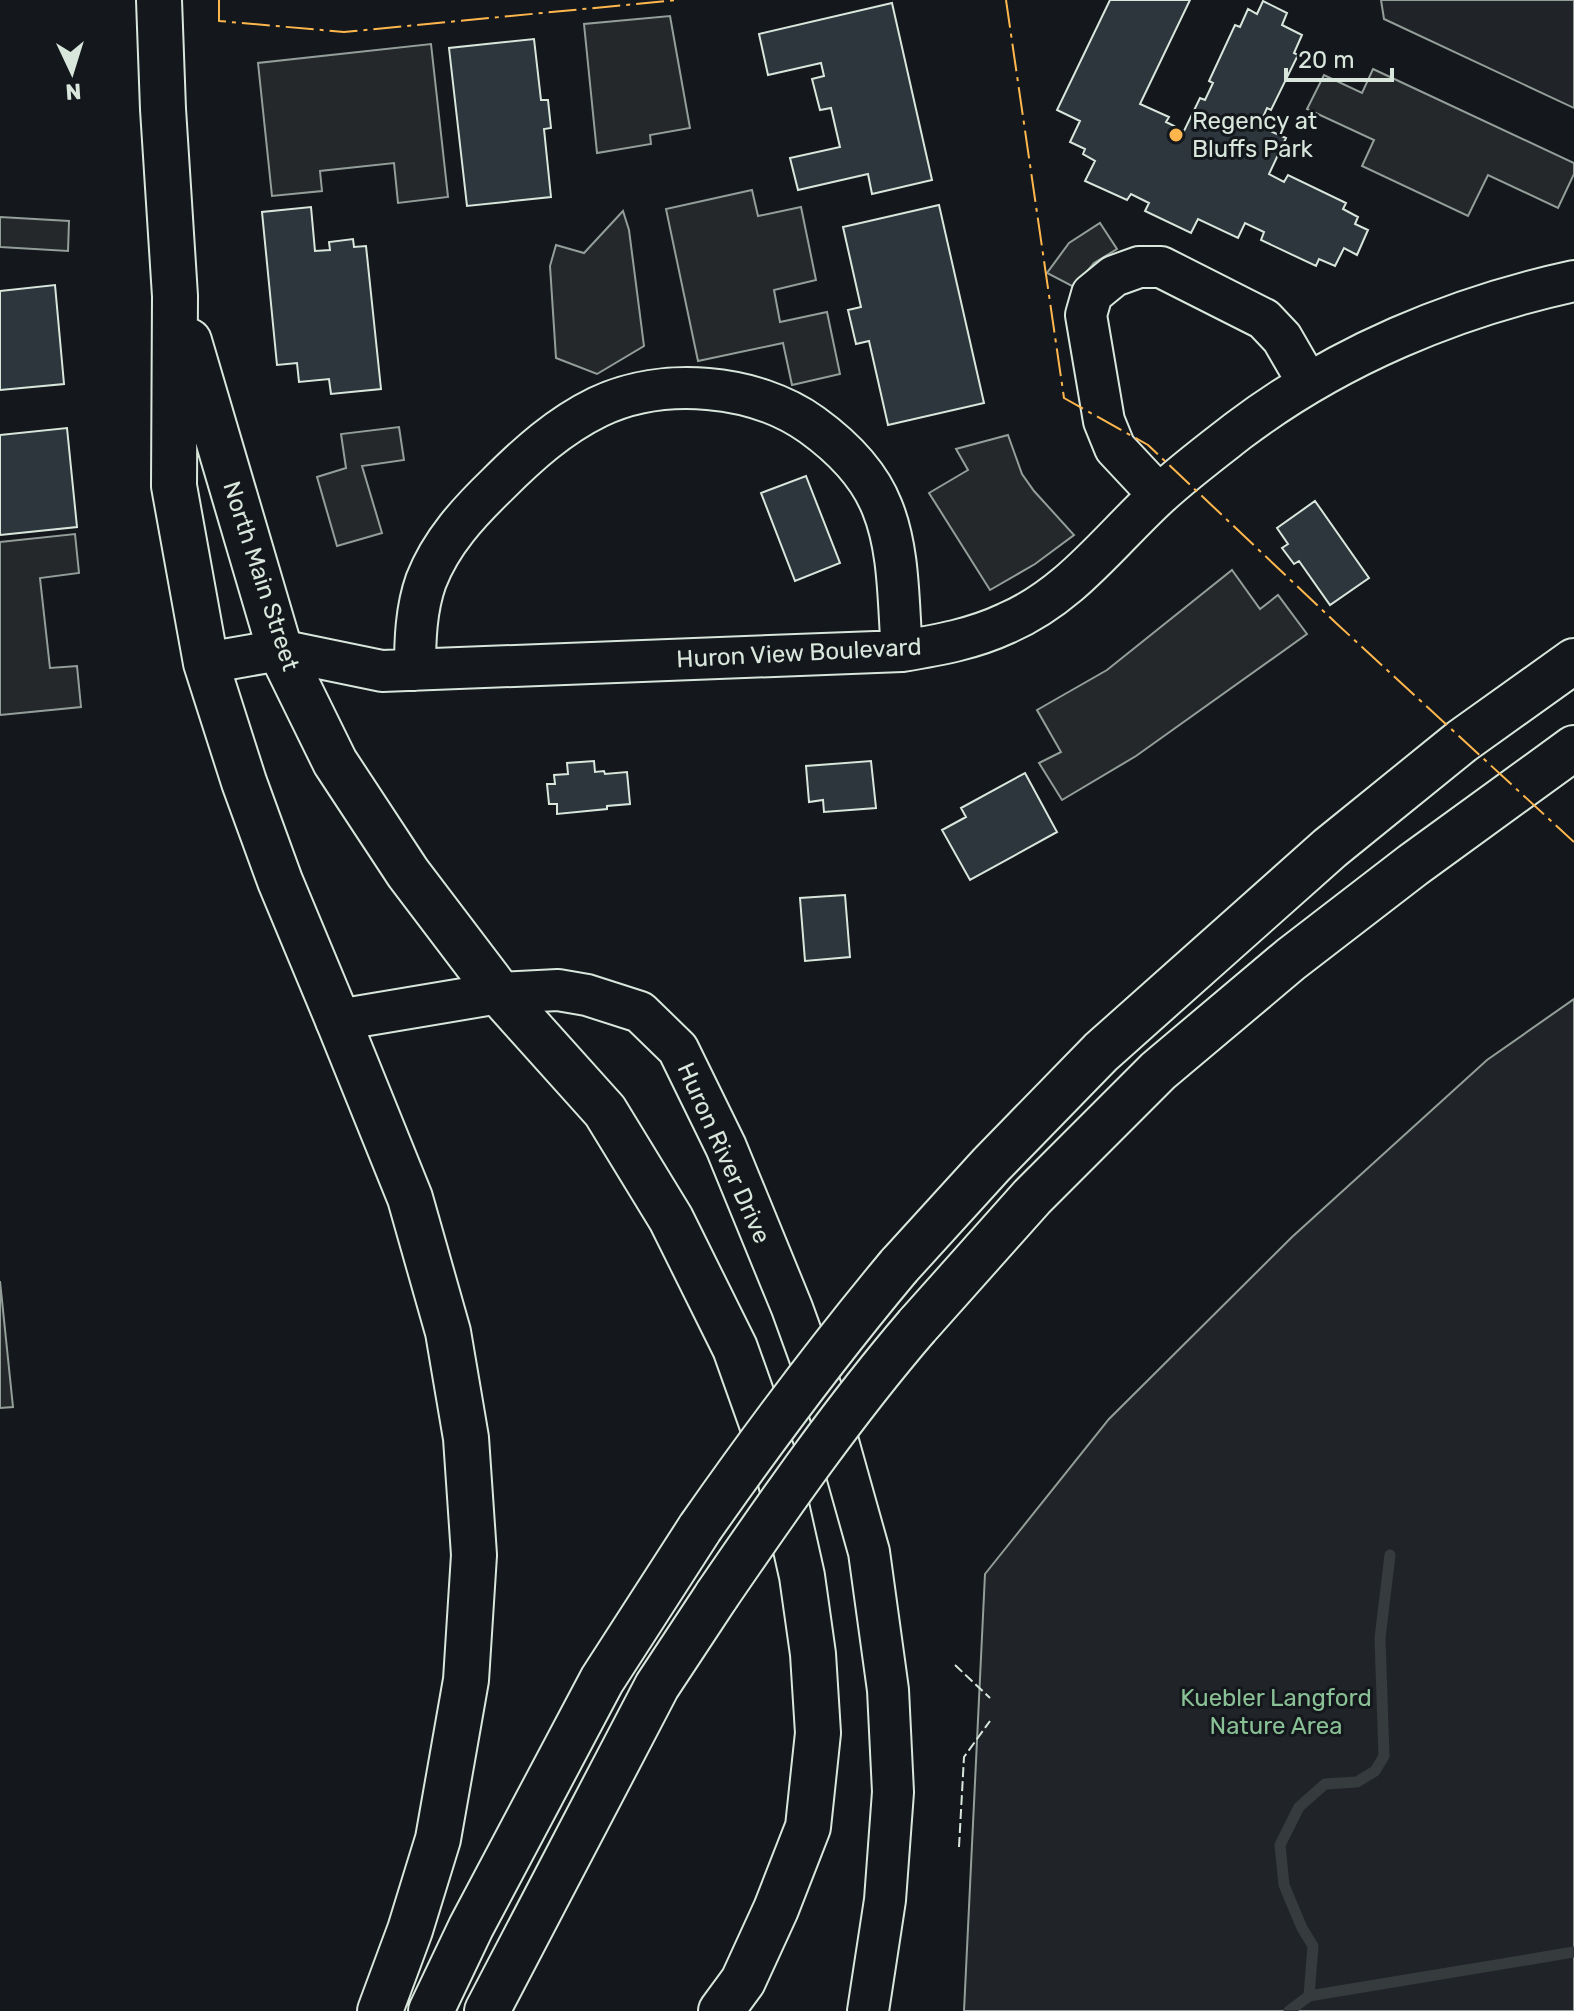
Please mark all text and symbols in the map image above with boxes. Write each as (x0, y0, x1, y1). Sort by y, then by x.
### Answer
north arrow (32, 32, 112, 112)
scale bar (1286, 32, 1392, 82)
text: 20 m (1298, 46, 1355, 74)
text: N (65, 77, 82, 105)
place label: Regency at Bluffs Park (1192, 107, 1317, 163)
marker: Regency at Bluffs Park (1167, 126, 1185, 144)
street label: North Main Street (217, 478, 305, 674)
street label: Huron View Boulevard (676, 633, 922, 673)
street label: Huron River Drive (672, 1058, 776, 1248)
park label: Kuebler Langford Nature Area (1180, 1684, 1372, 1740)

